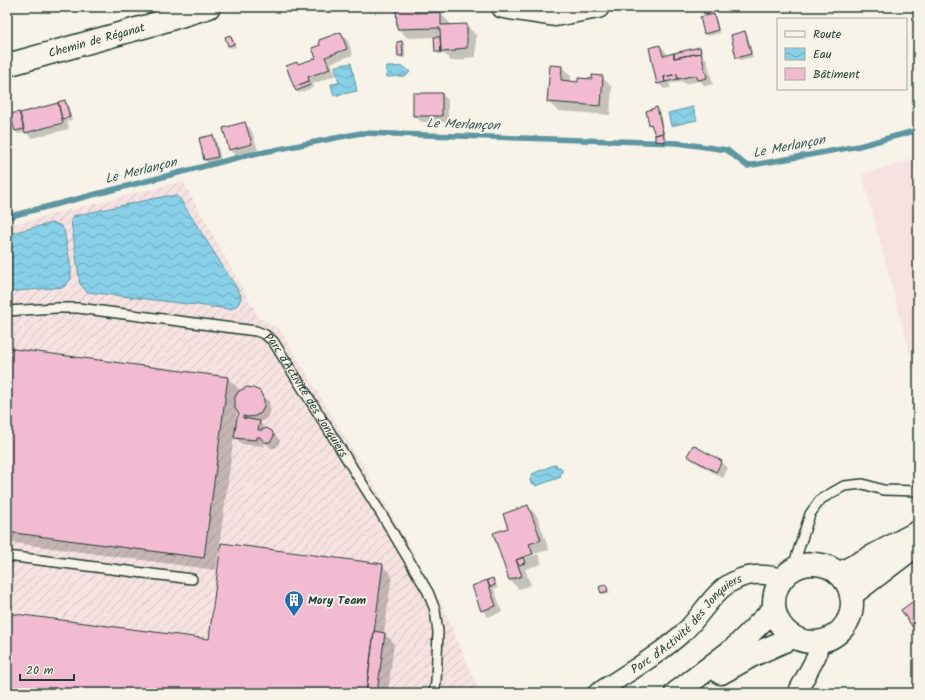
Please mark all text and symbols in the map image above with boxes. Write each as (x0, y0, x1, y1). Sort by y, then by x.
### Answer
street label: Chemin de Réganat (46, 18, 147, 63)
legend (777, 18, 907, 90)
text: Route (813, 25, 842, 44)
text: Eau (813, 45, 832, 64)
text: Bâtiment (813, 65, 860, 84)
water label: Le Merlançon (426, 113, 501, 137)
water label: Le Merlançon (751, 129, 828, 164)
water label: Le Merlançon (103, 152, 180, 190)
street label: Parc d'Activité des Jonquiers (260, 328, 353, 461)
street label: Parc d'Activité des Jonquiers (627, 569, 745, 678)
building icon: Mory Team (283, 589, 305, 617)
place label: Mory Team (308, 591, 366, 610)
scale bar (20, 656, 74, 682)
text: 20 m (26, 661, 54, 680)

